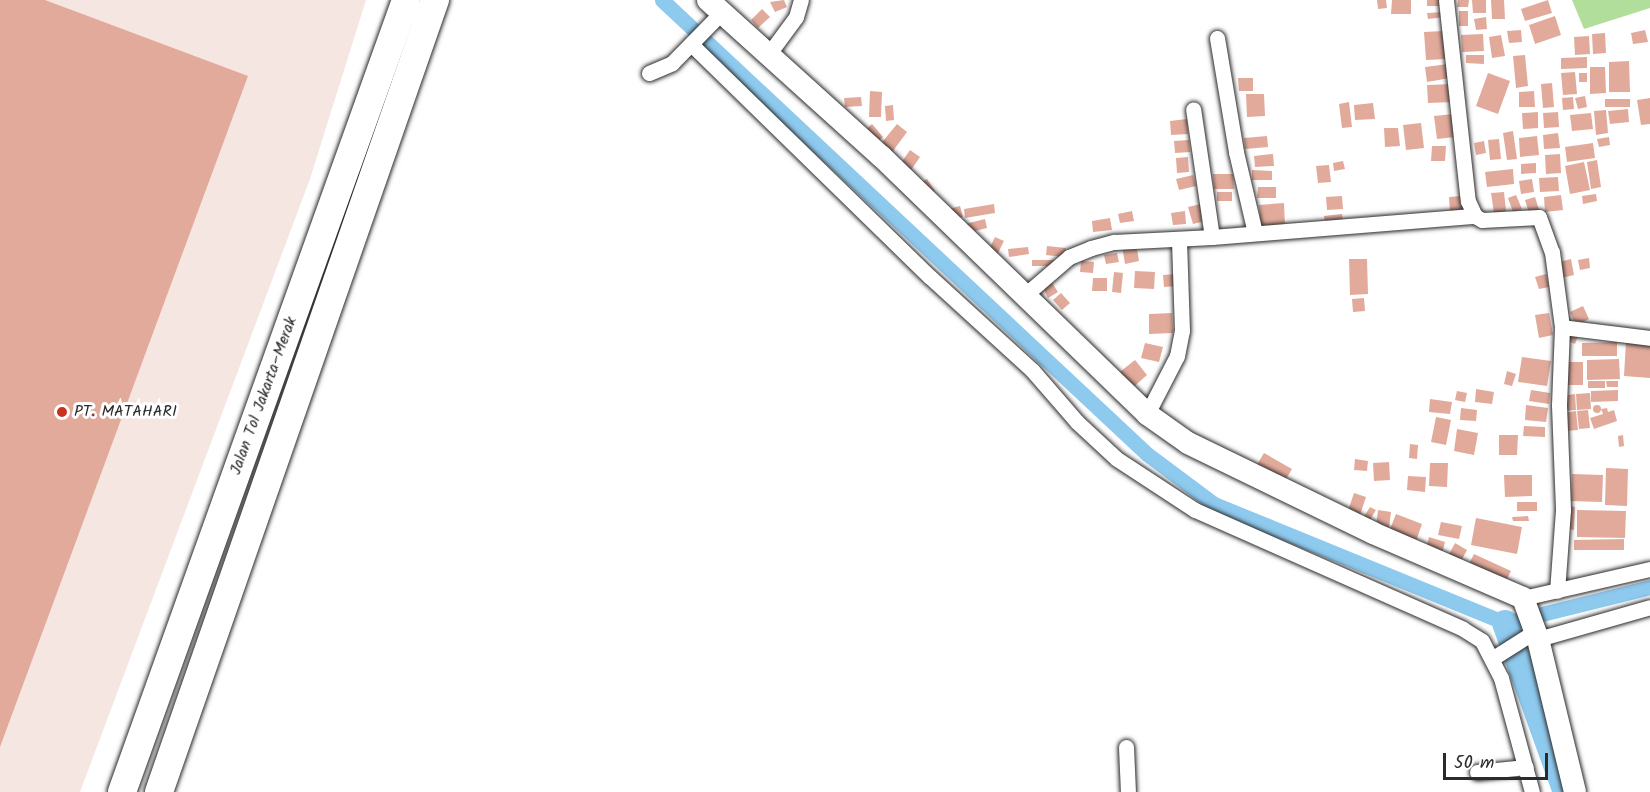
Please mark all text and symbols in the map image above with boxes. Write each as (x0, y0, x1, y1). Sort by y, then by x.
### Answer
street label: Jalan Tol Jakarta–Merak (227, 315, 301, 477)
place label: PT. MATAHARI (74, 402, 177, 422)
marker: PT. MATAHARI (55, 405, 69, 419)
scale bar (1446, 741, 1551, 779)
text: 50 m (1454, 749, 1494, 778)

